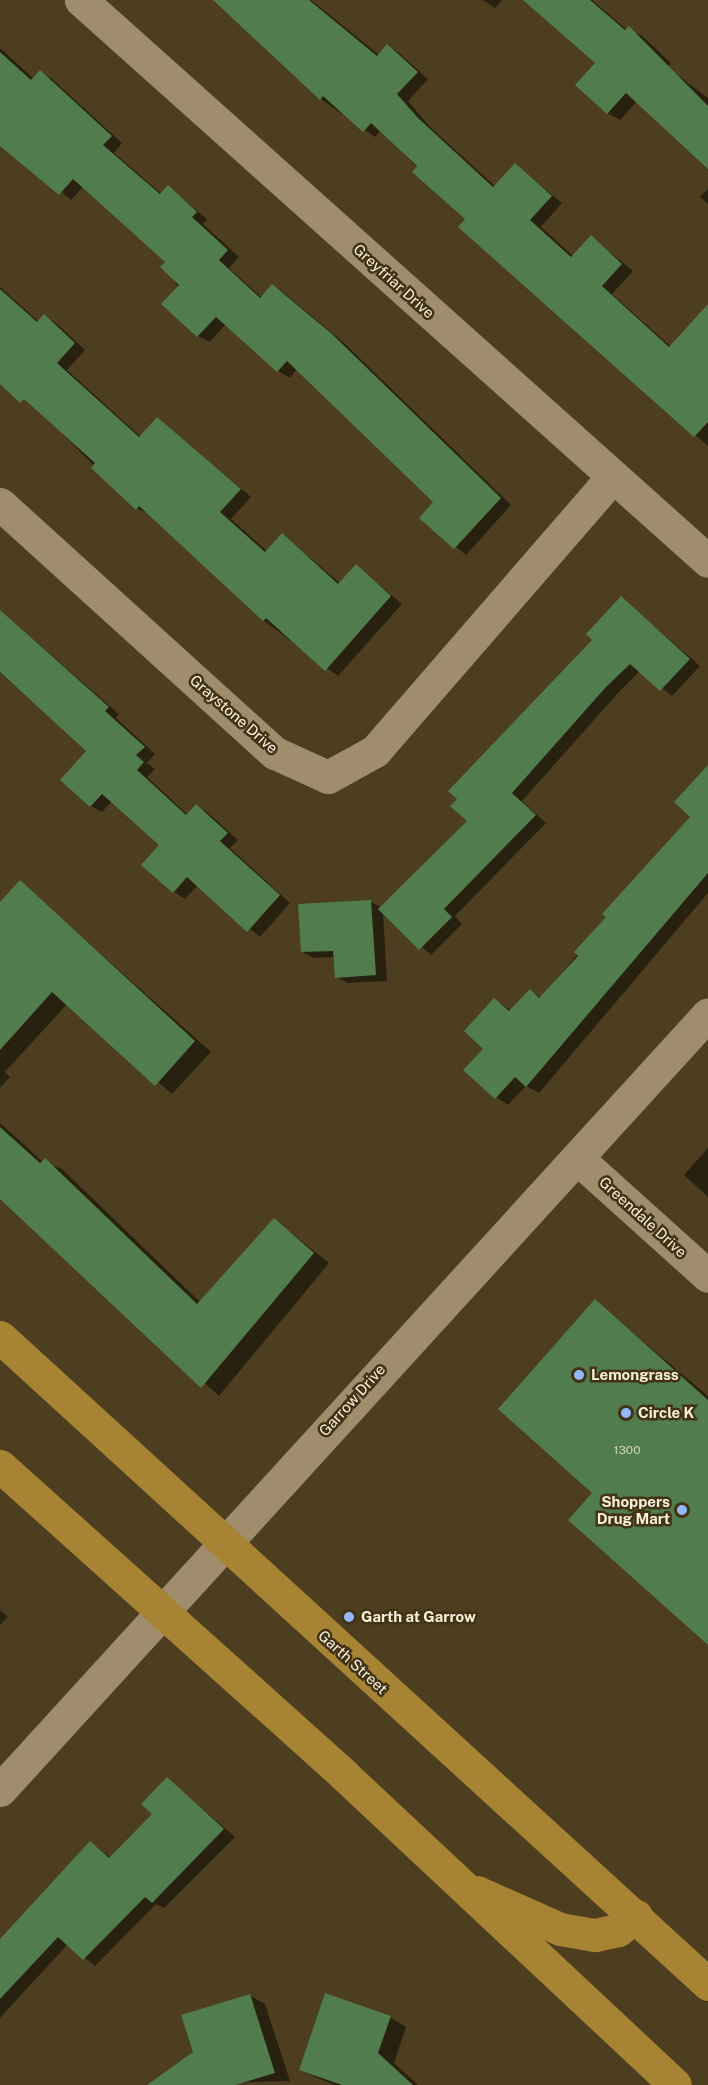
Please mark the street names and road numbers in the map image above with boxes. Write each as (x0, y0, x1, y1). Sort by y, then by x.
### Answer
street label: Greyfriar Drive (350, 240, 438, 322)
street label: Graystone Drive (186, 671, 282, 757)
street label: Greendale Drive (595, 1173, 691, 1261)
street label: Garrow Drive (315, 1360, 389, 1440)
street label: Garth Street (315, 1626, 391, 1698)

